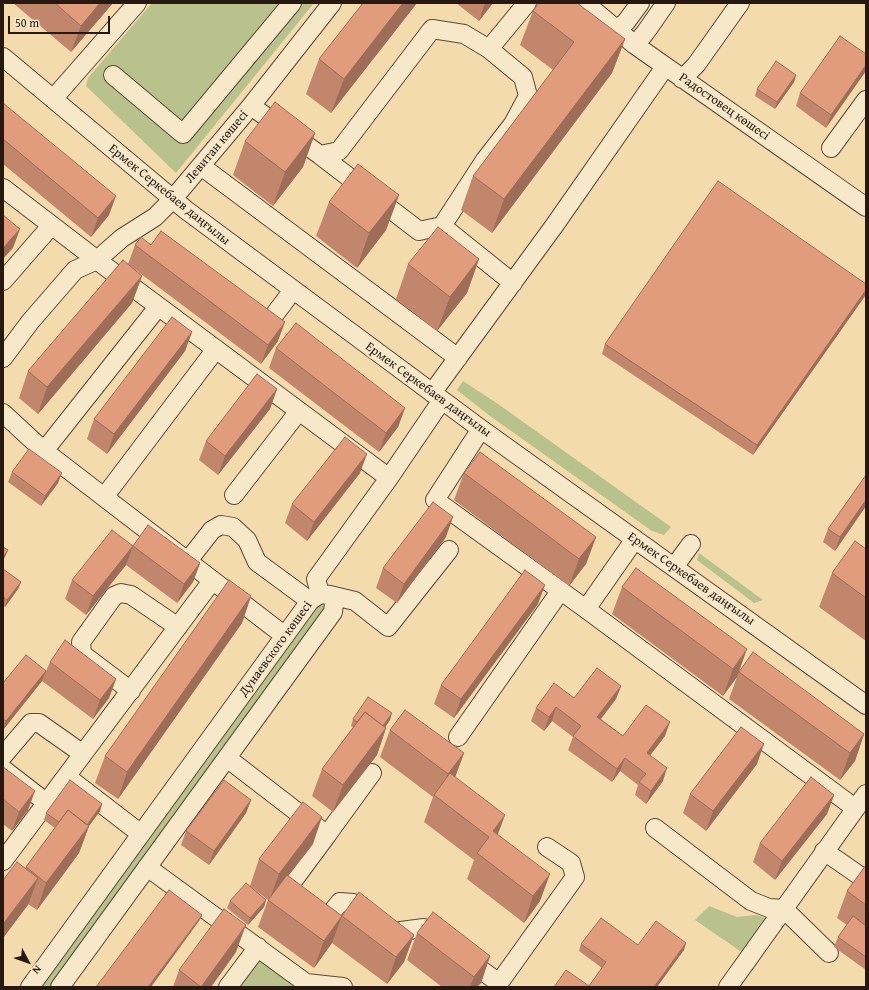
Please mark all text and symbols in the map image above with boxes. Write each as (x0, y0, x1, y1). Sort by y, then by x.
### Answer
scale bar (10, 8, 112, 34)
text: 50 m (15, 14, 39, 31)
street label: Радостовец көшесі (676, 70, 772, 144)
street label: Левитан көшесі (182, 107, 252, 187)
street label: Ермек Серкебаев даңғылы (105, 141, 233, 249)
street label: Ермек Серкебаев даңғылы (362, 339, 494, 441)
street label: Ермек Серкебаев даңғылы (624, 529, 758, 629)
street label: Дунаевского көшесі (236, 598, 316, 700)
north arrow (8, 942, 48, 982)
text: N (29, 962, 46, 978)

